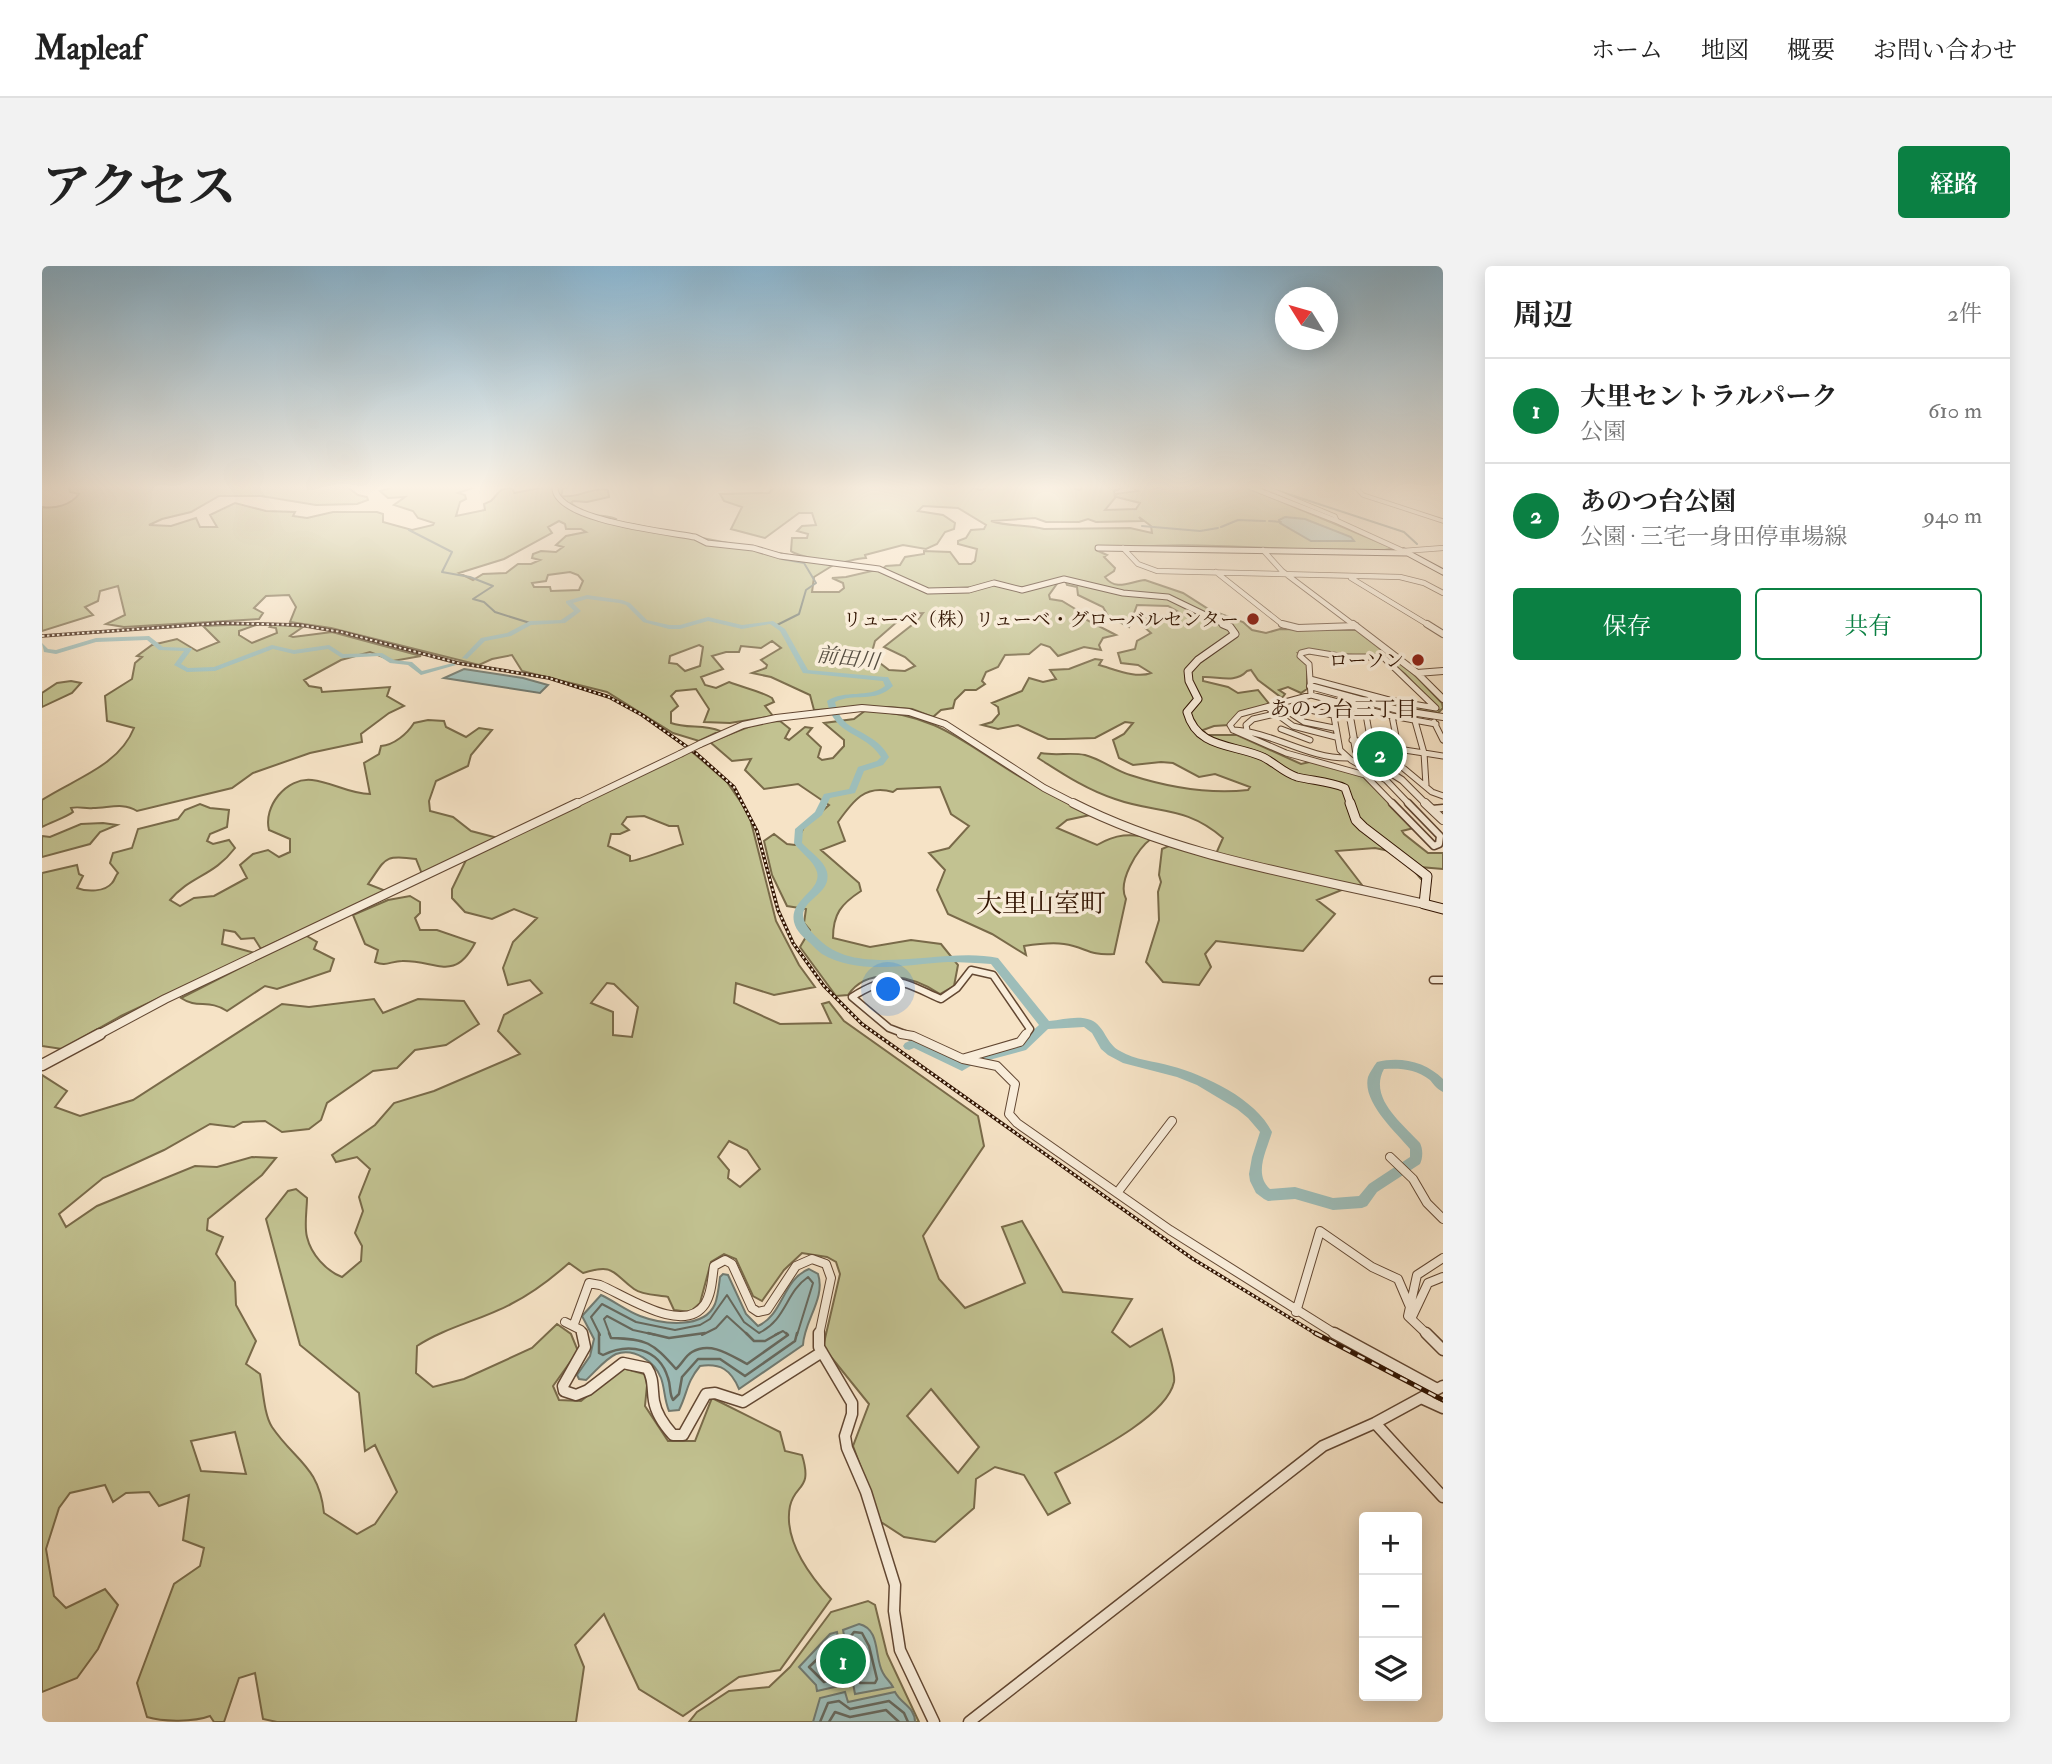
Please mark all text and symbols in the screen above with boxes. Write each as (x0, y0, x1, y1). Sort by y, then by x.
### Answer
text: Mapleaf (35, 28, 143, 69)
text: ホーム (1591, 35, 1663, 66)
text: 地図 (1701, 35, 1749, 66)
text: 概要 (1787, 35, 1835, 66)
text: お問い合わせ (1873, 35, 2017, 66)
button: 経路 (1898, 146, 2010, 218)
text: アクセス (42, 157, 237, 218)
north arrow (1275, 287, 1338, 350)
text: 周辺 (1513, 297, 1573, 334)
text: 2件 (1947, 299, 1982, 328)
text: 大里セントラルパーク (1580, 381, 1837, 413)
text: 1 (1532, 396, 1540, 425)
text: 610 m (1928, 396, 1982, 425)
text: 公園 (1580, 417, 1626, 446)
text: あのつ台公園 (1580, 486, 1736, 518)
text: 2 (1530, 501, 1542, 530)
text: 940 m (1923, 501, 1982, 530)
text: 公園 · 三宅一身田停車場線 (1580, 522, 1847, 551)
button: 保存 (1513, 588, 1741, 660)
button: 共有 (1755, 588, 1982, 660)
place label: リューベ（株）リューベ・グローバルセンター (843, 608, 1239, 632)
marker: リューベ（株）リューベ・グローバルセンター (1245, 611, 1261, 627)
water label: 前田川 (815, 641, 883, 676)
place label: ローソン (1329, 649, 1404, 673)
marker: ローソン (1410, 652, 1426, 668)
district label: あのつ台三丁目 (1270, 696, 1417, 723)
pin: 2 (1357, 728, 1403, 780)
district label: 大里山室町 (976, 888, 1106, 920)
your location (871, 972, 905, 1006)
map controls (1359, 1512, 1422, 1701)
button: + (1359, 1512, 1422, 1575)
button: − (1359, 1575, 1422, 1638)
pin: 1 (820, 1635, 866, 1687)
button: layers (1359, 1638, 1422, 1701)

